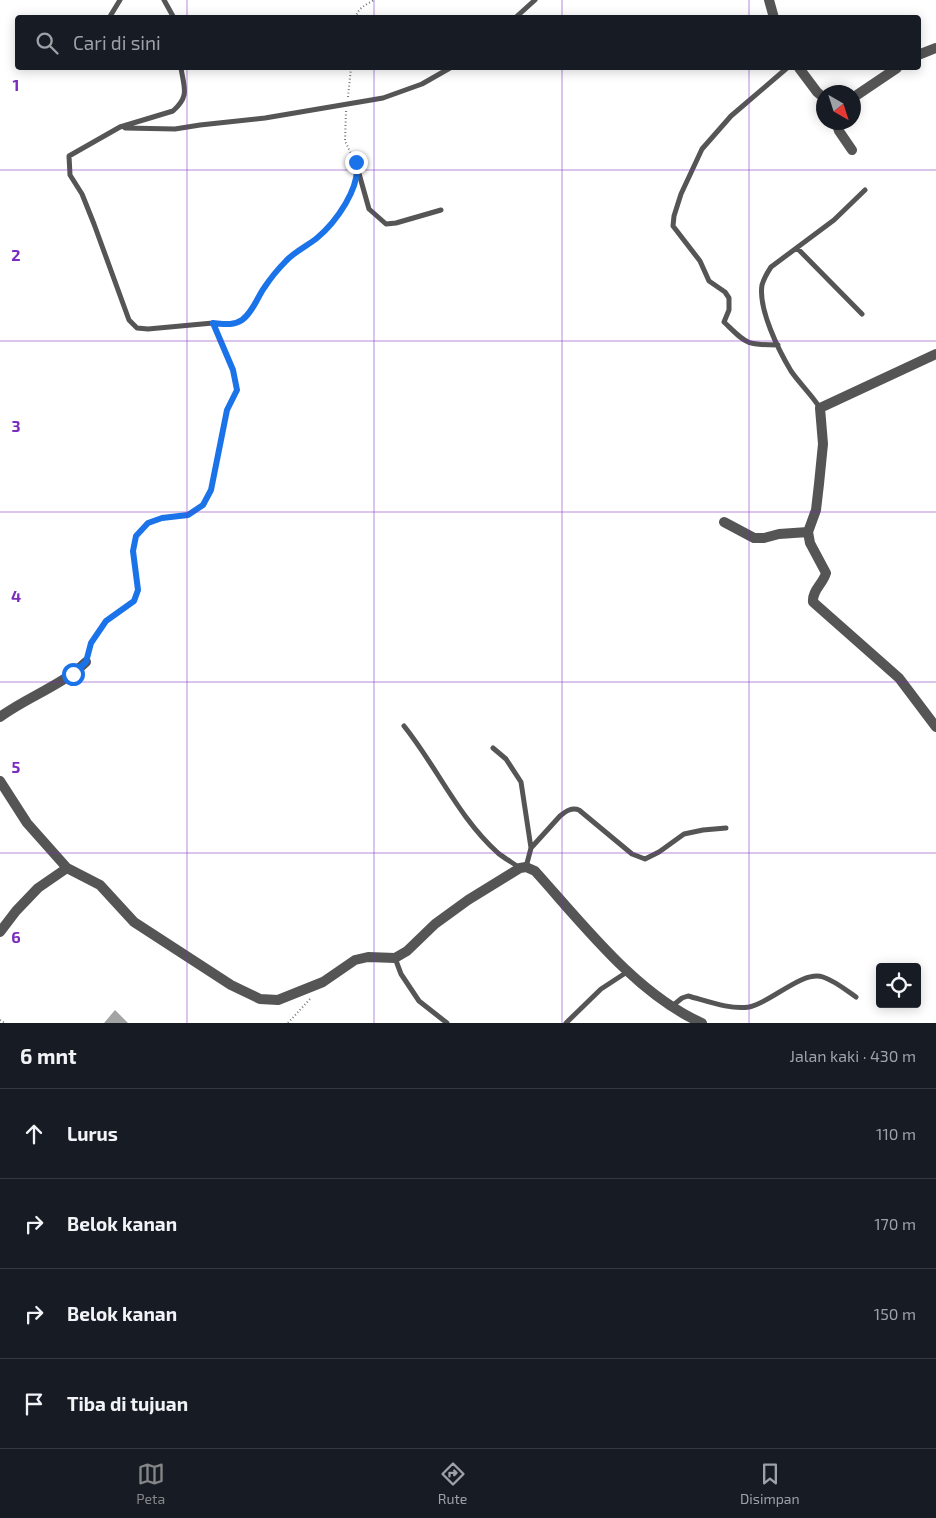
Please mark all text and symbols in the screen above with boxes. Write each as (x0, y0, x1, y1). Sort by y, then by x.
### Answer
search box (15, 15, 921, 70)
icon: search (33, 29, 61, 57)
text: Cari di sini (73, 31, 161, 54)
text: 1 (13, 75, 19, 94)
north arrow (816, 85, 861, 130)
route end (345, 151, 368, 174)
text: 2 (11, 245, 21, 264)
text: 3 (11, 416, 21, 435)
text: 4 (11, 586, 21, 605)
route start (62, 663, 85, 686)
text: 5 (12, 757, 21, 776)
text: 6 (11, 927, 21, 946)
map controls (876, 963, 921, 1008)
button: locate (876, 963, 921, 1008)
text: 6 mnt (20, 1043, 77, 1068)
text: Jalan kaki · 430 m (789, 1046, 916, 1065)
icon: ahead (20, 1120, 48, 1148)
text: Lurus (67, 1122, 118, 1145)
text: 110 m (876, 1124, 916, 1143)
icon: right (20, 1210, 48, 1238)
text: Belok kanan (67, 1212, 177, 1235)
text: 170 m (874, 1214, 916, 1233)
icon: right (20, 1300, 48, 1328)
text: Belok kanan (67, 1302, 177, 1325)
text: 150 m (874, 1304, 916, 1323)
icon: arrive (20, 1390, 48, 1418)
text: Tiba di tujuan (67, 1392, 188, 1415)
tab: Peta (136, 1460, 165, 1507)
tab: Rute (438, 1460, 467, 1507)
tab: Disimpan (740, 1460, 800, 1507)

